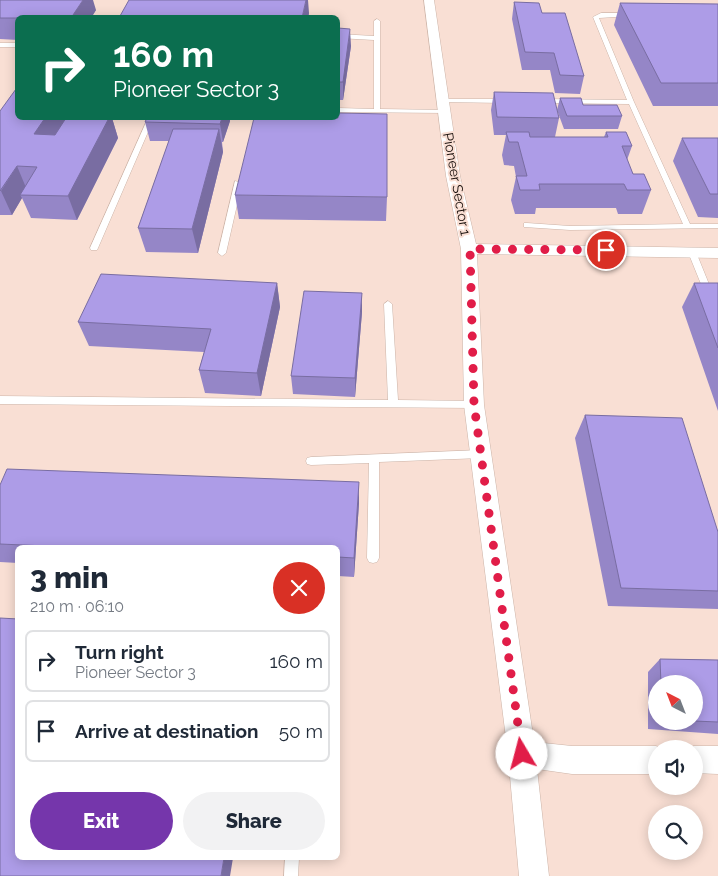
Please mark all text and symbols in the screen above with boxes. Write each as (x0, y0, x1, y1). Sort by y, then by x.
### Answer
text: 160 m (113, 34, 214, 75)
icon: right (30, 35, 95, 100)
text: Pioneer Sector 3 (113, 76, 279, 102)
street label: Pioneer Sector 1 (440, 131, 474, 237)
pin (585, 229, 627, 271)
icon: arrive (592, 236, 620, 264)
text: 3 min (30, 560, 109, 595)
button: close (273, 562, 325, 614)
text: 210 m · 06:10 (30, 597, 124, 616)
text: Turn right (75, 641, 164, 663)
icon: right (32, 647, 60, 675)
text: 160 m (269, 650, 323, 672)
text: Pioneer Sector 3 (75, 663, 196, 682)
north arrow (648, 675, 702, 730)
map controls (648, 675, 703, 860)
icon: arrive (32, 717, 60, 745)
text: Arrive at destination (75, 720, 259, 742)
text: 50 m (279, 720, 323, 742)
position arrow (495, 727, 547, 779)
button: sound (648, 740, 703, 795)
button: Exit (30, 792, 173, 850)
button: Share (183, 792, 325, 850)
button: search (648, 805, 703, 860)

